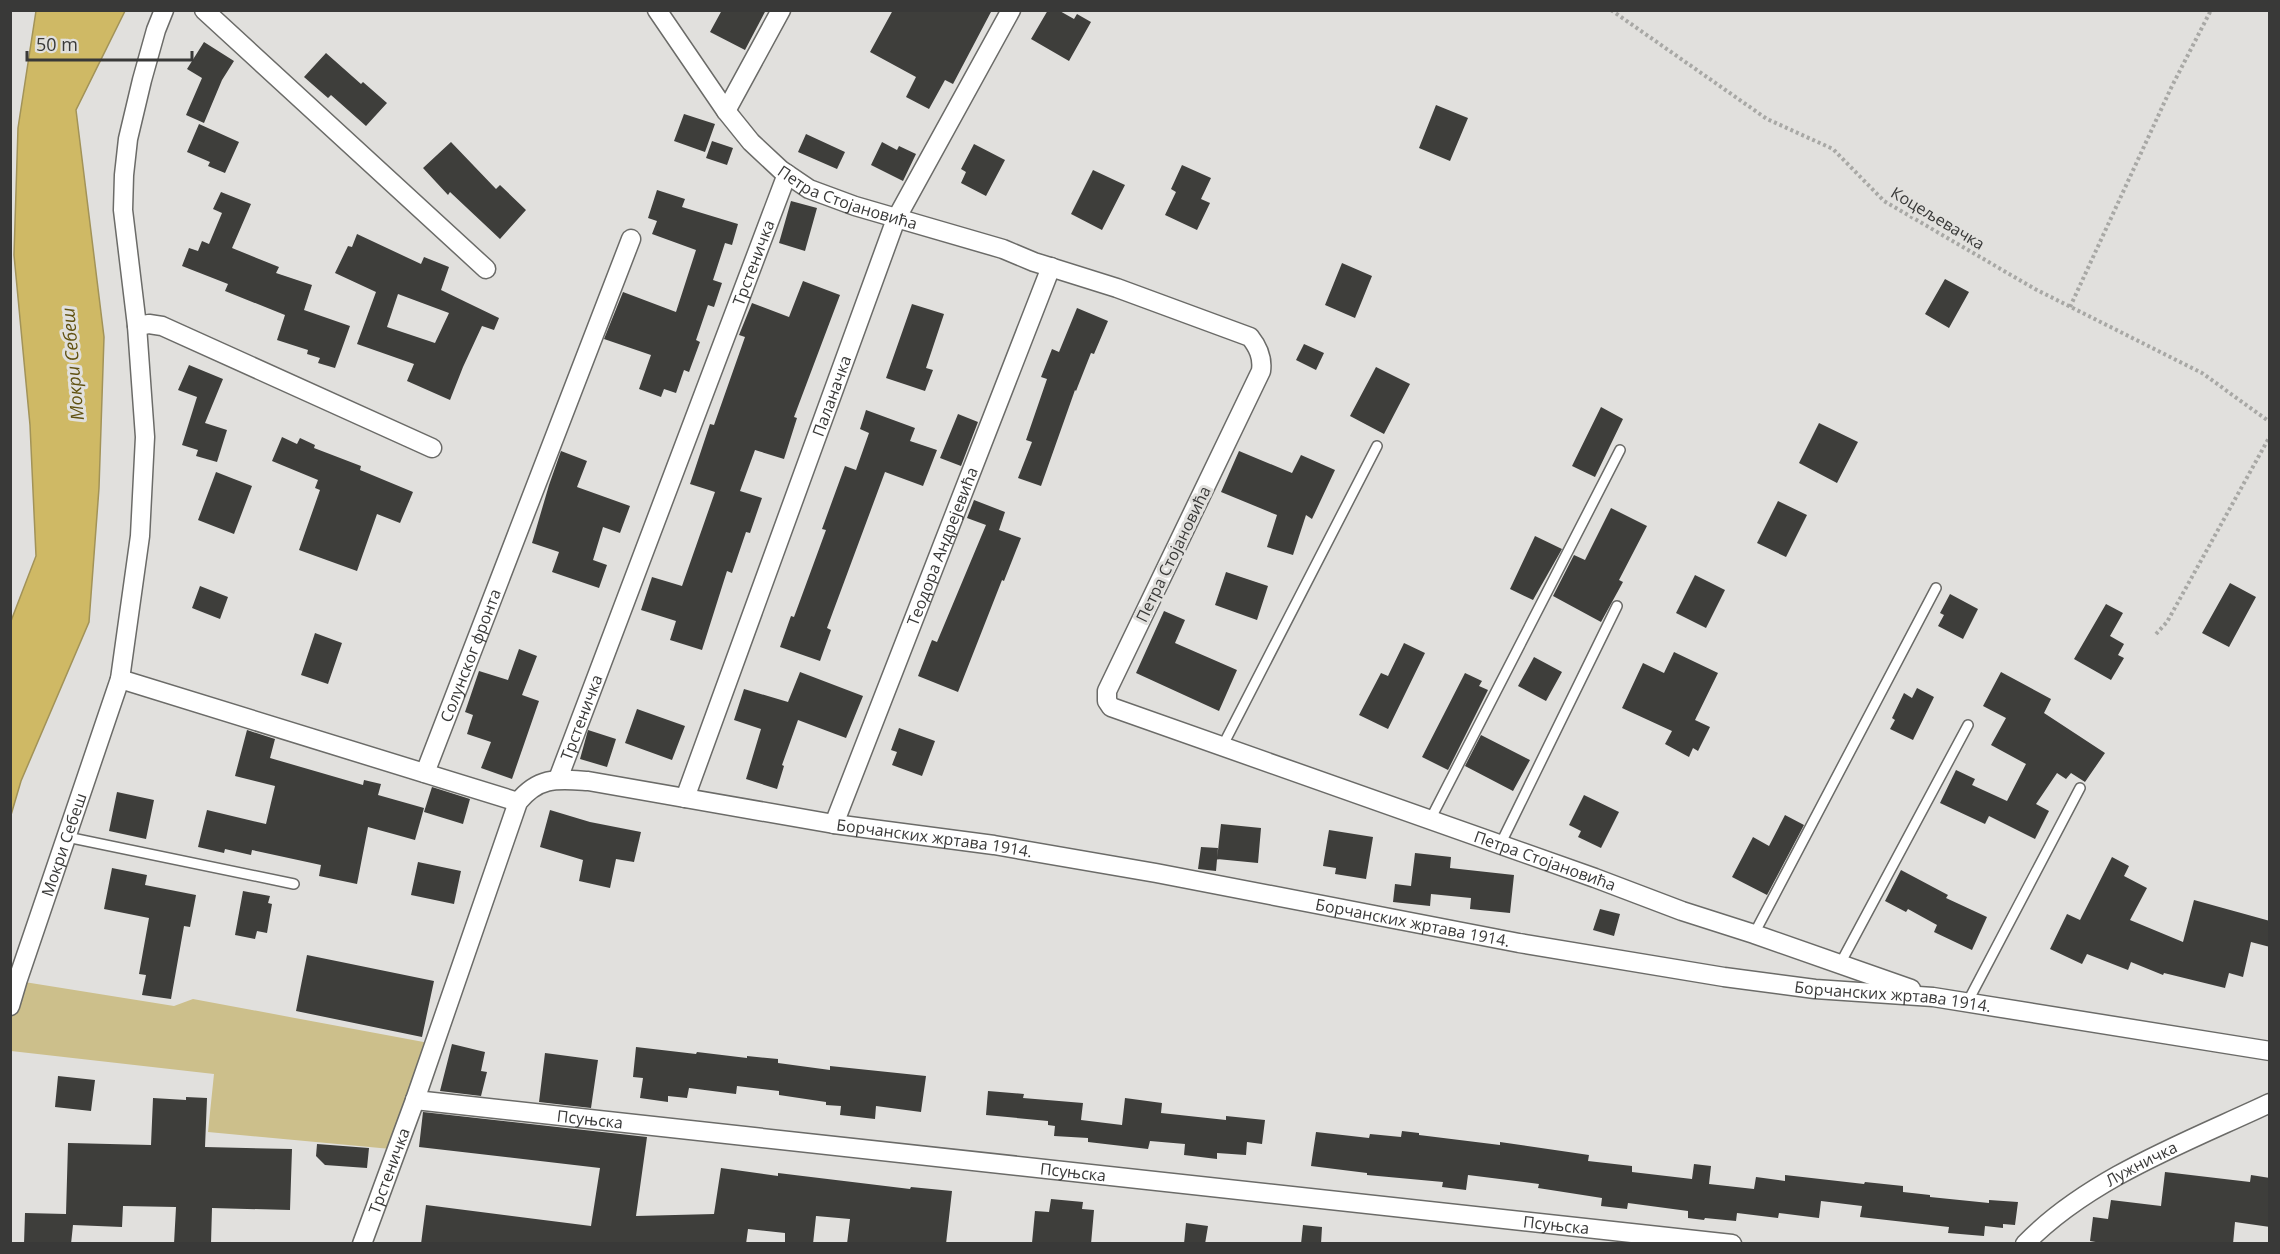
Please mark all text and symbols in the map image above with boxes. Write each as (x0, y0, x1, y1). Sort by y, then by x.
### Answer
scale bar (27, 24, 192, 62)
text: 50 m (36, 32, 78, 56)
street label: Петра Стојановића (773, 160, 920, 235)
street label: Коцељевачка (1887, 181, 1989, 255)
street label: Трстеничка (727, 217, 780, 309)
water label: Мокри Себеш (55, 306, 89, 422)
street label: Паланачка (807, 352, 856, 439)
street label: Теодора Андрејевића (901, 464, 983, 629)
street label: Петра Стојановића (1130, 482, 1216, 626)
street label: Солунског фронта (435, 586, 506, 725)
street label: Трстеничка (555, 671, 608, 763)
street label: Мокри Себеш (36, 790, 91, 899)
street label: Борчанских жртава 1914. (835, 813, 1034, 862)
street label: Петра Стојановића (1471, 825, 1619, 896)
street label: Борчанских жртава 1914. (1314, 893, 1512, 952)
street label: Борчанских жртава 1914. (1793, 975, 1993, 1017)
street label: Псуњска (556, 1105, 624, 1134)
street label: Трстеничка (363, 1125, 415, 1217)
street label: Лужничка (2101, 1136, 2181, 1191)
street label: Псуњска (1039, 1157, 1107, 1186)
street label: Псуњска (1522, 1210, 1590, 1239)

